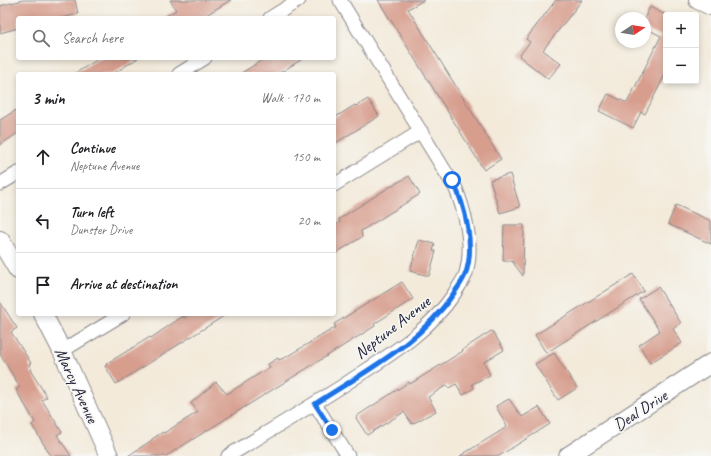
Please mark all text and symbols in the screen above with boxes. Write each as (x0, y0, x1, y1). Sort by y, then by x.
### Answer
north arrow (615, 12, 651, 48)
map controls (663, 12, 699, 84)
button: + (663, 12, 699, 48)
search box (16, 16, 336, 60)
icon: search (30, 27, 52, 49)
text: Search here (62, 29, 123, 48)
button: − (663, 48, 699, 84)
text: 3 min (32, 88, 65, 109)
text: Walk · 170 m (261, 90, 320, 106)
text: Continue (70, 139, 115, 158)
icon: ahead (32, 146, 54, 168)
text: 150 m (292, 149, 320, 165)
text: Neptune Avenue (70, 158, 139, 174)
route start (443, 171, 461, 189)
text: Turn left (70, 203, 113, 222)
icon: left (32, 210, 54, 232)
text: 20 m (298, 213, 320, 229)
text: Dunster Drive (70, 222, 132, 238)
icon: arrive (32, 274, 54, 296)
text: Arrive at destination (70, 275, 177, 294)
street label: Neptune Avenue (350, 290, 436, 364)
street label: Marcy Avenue (50, 344, 104, 428)
street label: Deal Drive (610, 385, 672, 435)
route end (323, 421, 341, 439)

